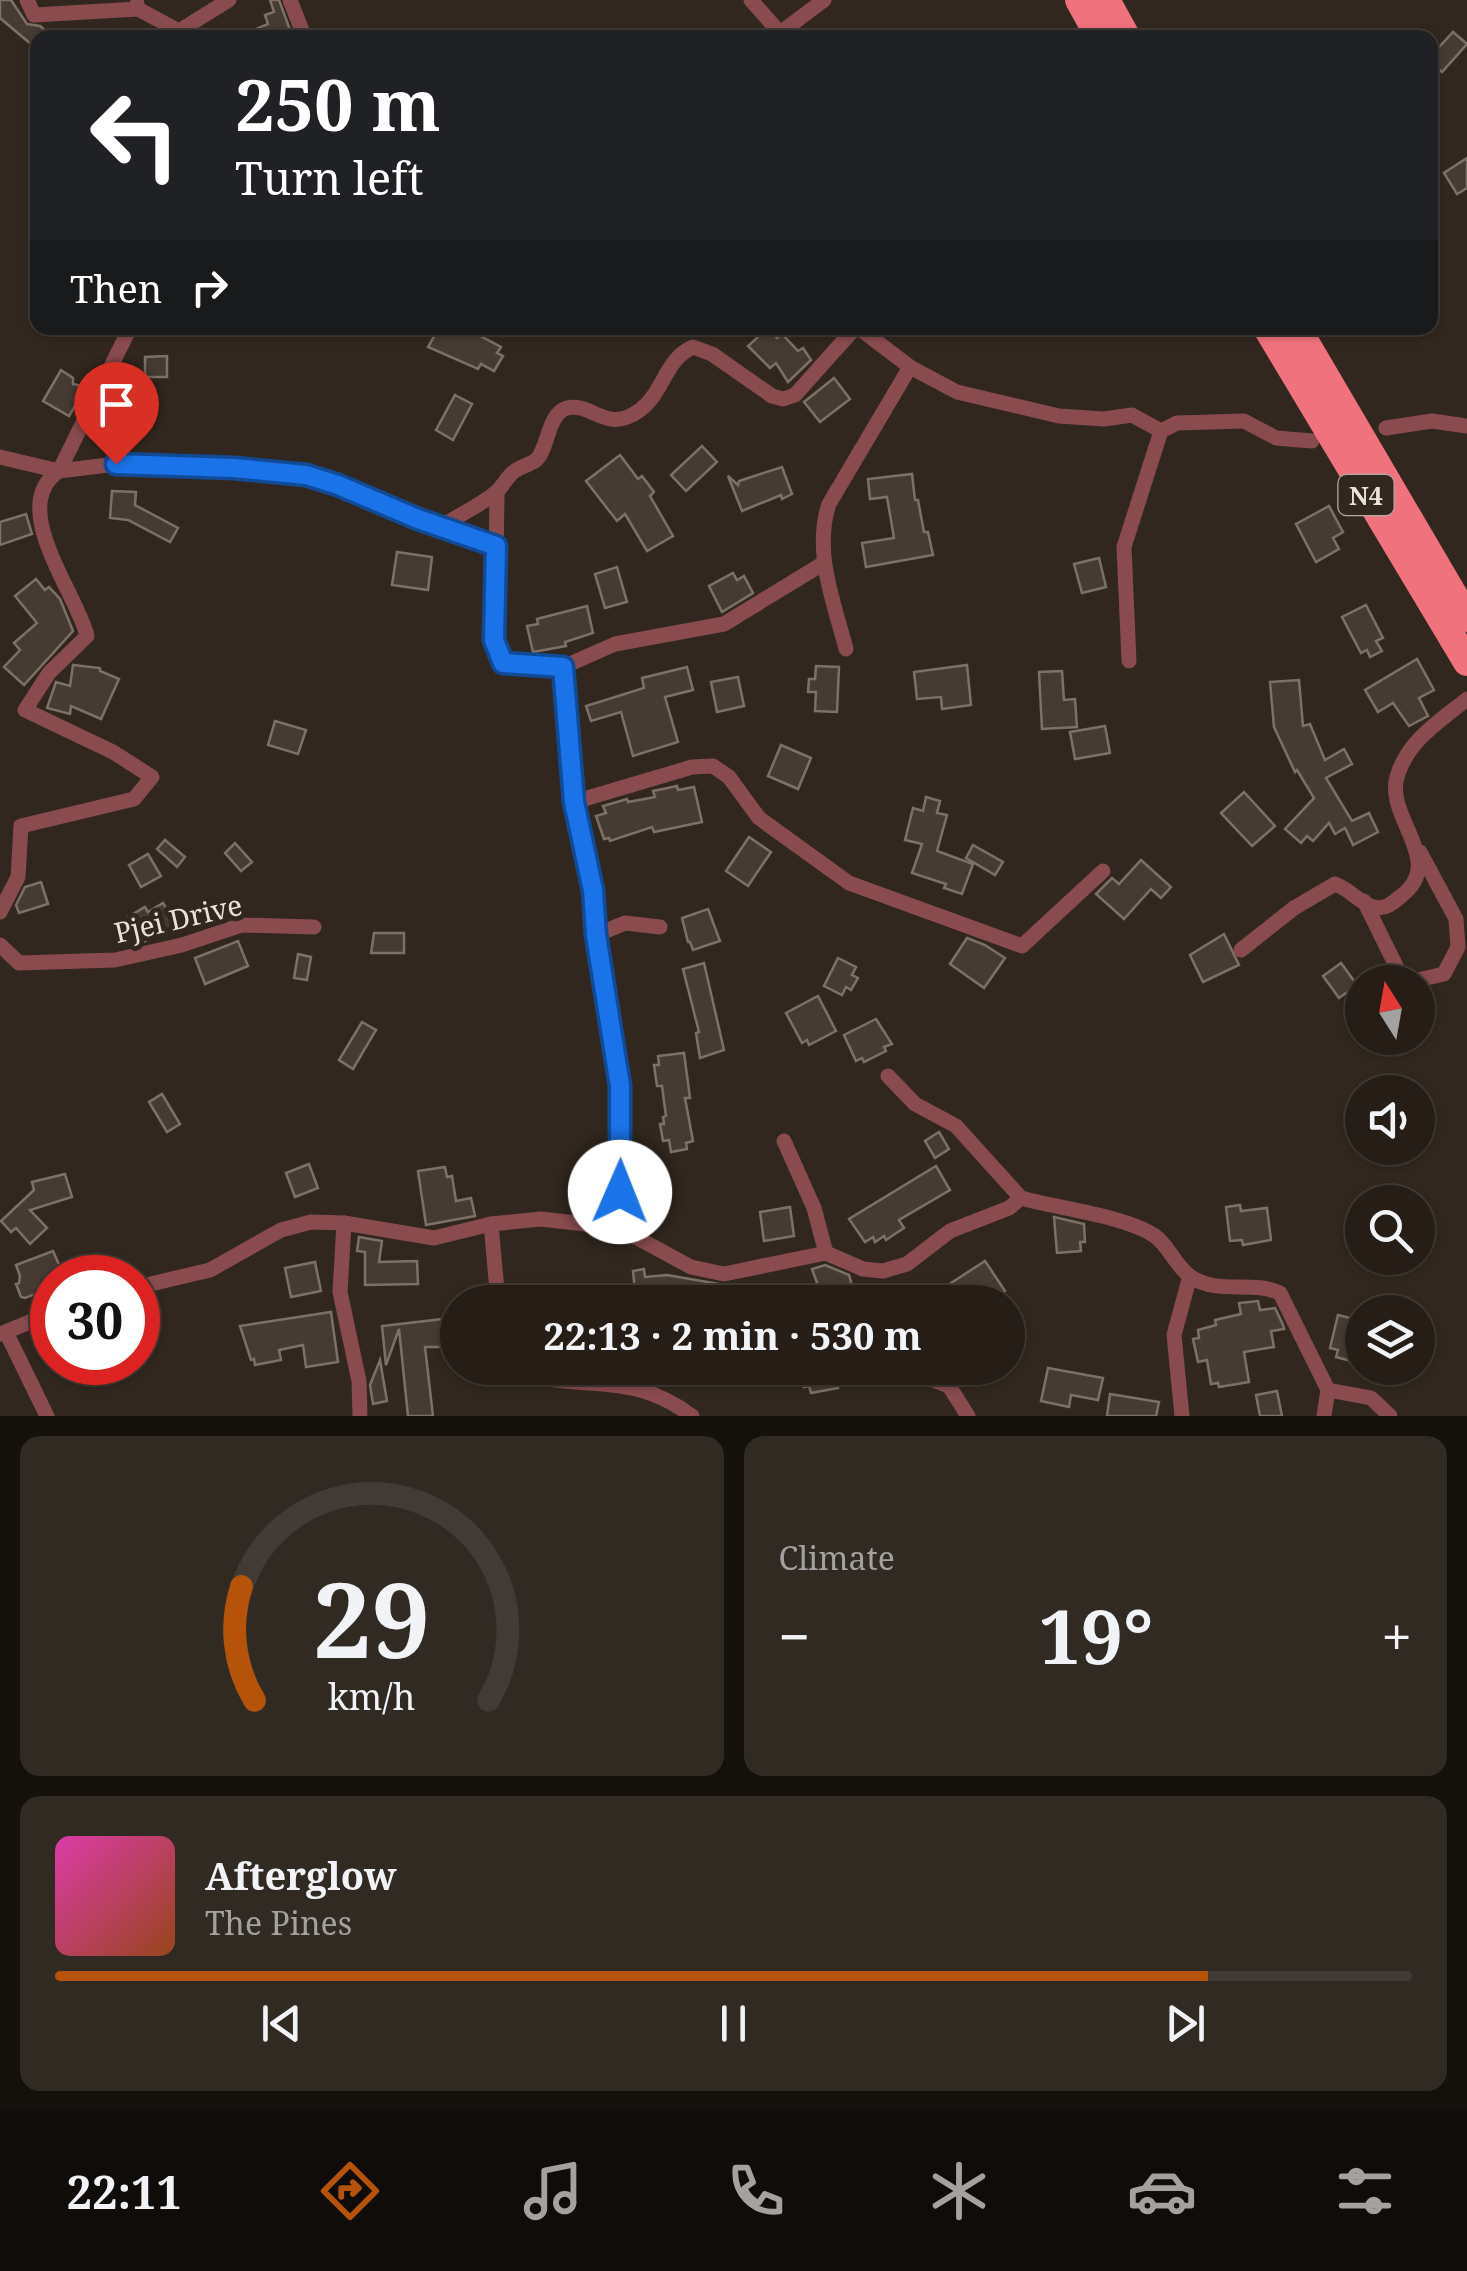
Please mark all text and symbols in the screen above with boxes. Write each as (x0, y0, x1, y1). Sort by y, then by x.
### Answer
text: 250 m (235, 56, 441, 152)
icon: left (70, 70, 200, 200)
text: Turn left (235, 147, 424, 208)
icon: right (182, 260, 237, 315)
text: Then (70, 262, 162, 314)
pin (74, 362, 159, 465)
icon: arrive (89, 377, 144, 432)
road number: N4 (1338, 475, 1394, 515)
street label: Pjei Drive (110, 885, 246, 951)
north arrow (1345, 965, 1435, 1055)
map controls (1345, 965, 1435, 1385)
button: sound (1345, 1075, 1435, 1165)
position arrow (568, 1140, 672, 1244)
button: search (1345, 1185, 1435, 1275)
speed limit sign: 30 (30, 1255, 160, 1385)
button: layers (1345, 1295, 1435, 1385)
text: 22:13 · 2 min · 530 m (543, 1309, 922, 1361)
text: Climate (779, 1536, 895, 1579)
text: 29 (313, 1547, 431, 1688)
text: 19° (1038, 1584, 1153, 1686)
text: − (779, 1598, 810, 1673)
text: + (1381, 1598, 1412, 1673)
text: km/h (328, 1672, 416, 1720)
text: Afterglow (205, 1849, 397, 1901)
text: The Pines (205, 1901, 352, 1944)
icon: previous (254, 1996, 309, 2051)
icon: pause (706, 1996, 761, 2051)
icon: next (1158, 1996, 1213, 2051)
icon: directions (315, 2156, 385, 2226)
icon: music (518, 2156, 588, 2226)
icon: phone (721, 2156, 791, 2226)
icon: climate (924, 2156, 994, 2226)
icon: car (1127, 2156, 1197, 2226)
icon: filters (1330, 2156, 1400, 2226)
text: 22:11 (67, 2161, 182, 2222)

